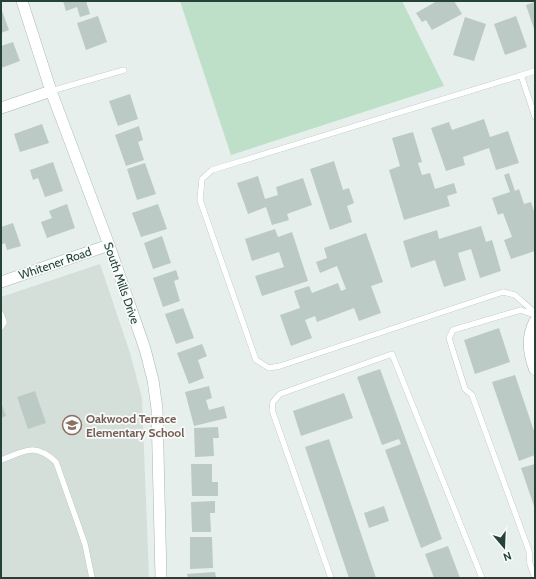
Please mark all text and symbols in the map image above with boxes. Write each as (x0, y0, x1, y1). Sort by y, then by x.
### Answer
street label: South Mills Drive (101, 240, 143, 326)
street label: Whitener Road (17, 244, 93, 282)
place label: Oakwood Terrace Elementary School (86, 411, 184, 440)
school or university icon: Oakwood Terrace Elementary School (61, 414, 83, 436)
north arrow (484, 527, 524, 567)
text: N (501, 549, 513, 564)

